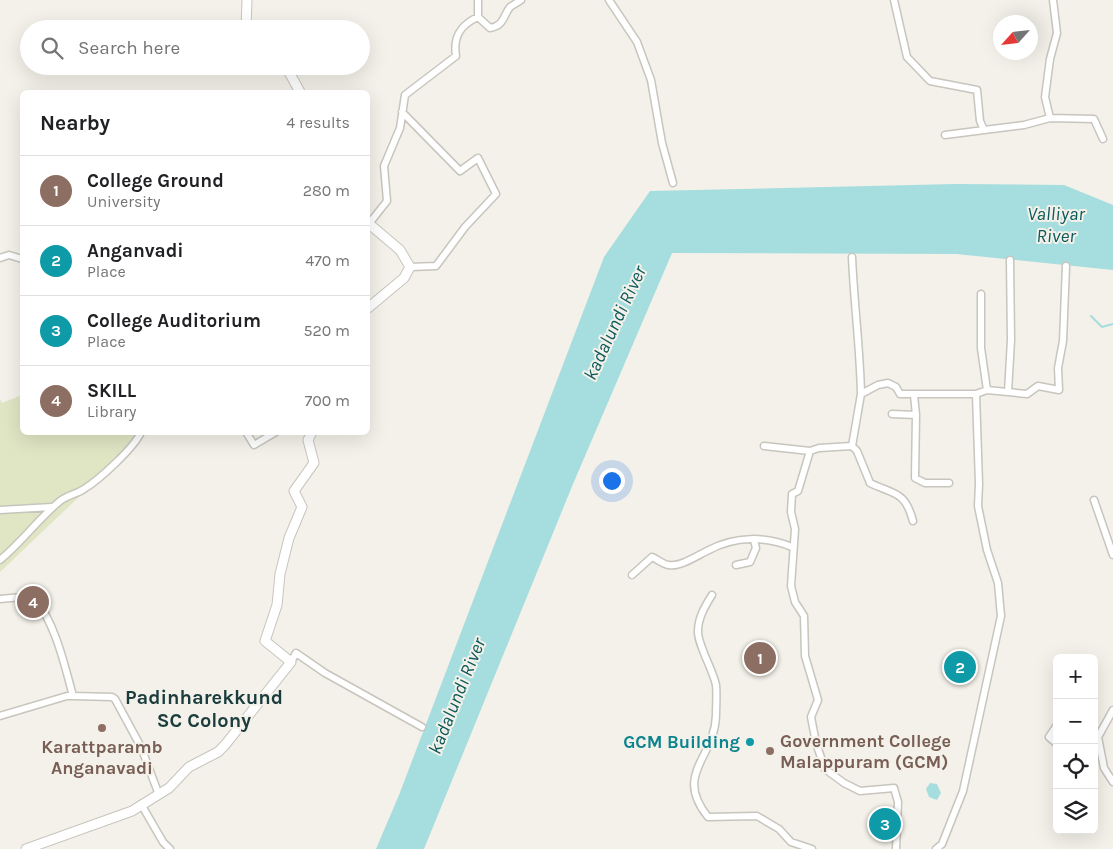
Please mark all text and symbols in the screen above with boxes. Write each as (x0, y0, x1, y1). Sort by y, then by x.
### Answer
north arrow (993, 15, 1038, 60)
search box (20, 20, 370, 75)
icon: search (38, 34, 66, 62)
text: Search here (78, 37, 180, 59)
text: Nearby (40, 111, 110, 135)
text: 4 results (286, 113, 350, 132)
text: College Ground (87, 170, 224, 192)
text: 1 (53, 181, 59, 200)
text: 280 m (303, 181, 350, 200)
text: University (87, 192, 161, 211)
water label: Valliyar River (1027, 203, 1086, 247)
text: Anganvadi (87, 240, 184, 262)
text: 2 (51, 251, 61, 270)
text: 470 m (305, 251, 350, 270)
water label: kadalundi River (579, 261, 652, 384)
text: Place (87, 262, 126, 281)
text: College Auditorium (87, 310, 261, 332)
text: 3 (51, 321, 61, 340)
text: 520 m (303, 321, 350, 340)
text: Place (87, 332, 126, 351)
text: SKILL (87, 380, 136, 402)
text: 4 (51, 391, 61, 410)
text: 700 m (305, 391, 350, 410)
text: Library (87, 402, 137, 421)
your location (599, 468, 625, 494)
pin: 4 (17, 583, 49, 621)
water label: kadalundi River (424, 633, 491, 757)
pin: 1 (744, 639, 776, 677)
pin: 2 (944, 648, 976, 686)
map controls (1053, 654, 1098, 834)
button: + (1053, 654, 1098, 699)
district label: Padinharekkund SC Colony (125, 686, 283, 732)
button: − (1053, 699, 1098, 744)
marker: Karattparamb Anganavadi (96, 722, 108, 734)
place label: Government College Malappuram (GCM) (780, 730, 951, 773)
place label: GCM Building (623, 731, 741, 753)
place label: Karattparamb Anganavadi (41, 736, 163, 779)
marker: GCM Building (744, 736, 756, 748)
button: locate (1053, 744, 1098, 789)
marker: Government College Malappuram (GCM) (764, 745, 776, 757)
button: layers (1053, 789, 1098, 834)
pin: 3 (869, 805, 901, 843)

